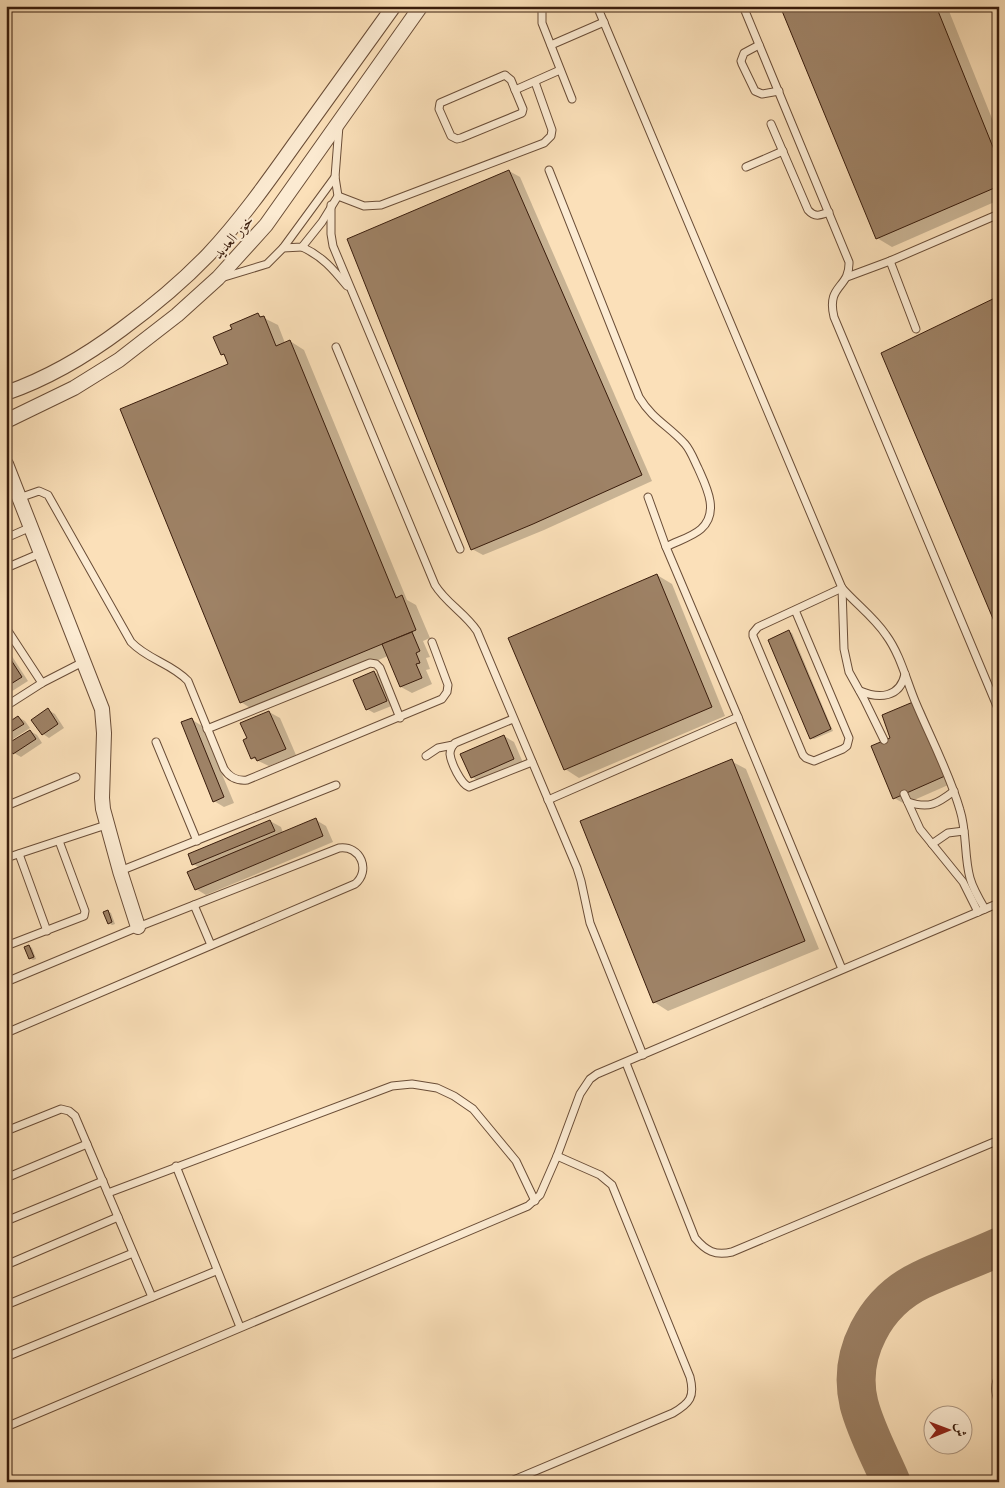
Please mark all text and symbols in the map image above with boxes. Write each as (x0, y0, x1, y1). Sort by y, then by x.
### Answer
street label: خور العديد (209, 212, 259, 264)
north arrow (922, 1406, 972, 1456)
text: ش (949, 1423, 969, 1437)

